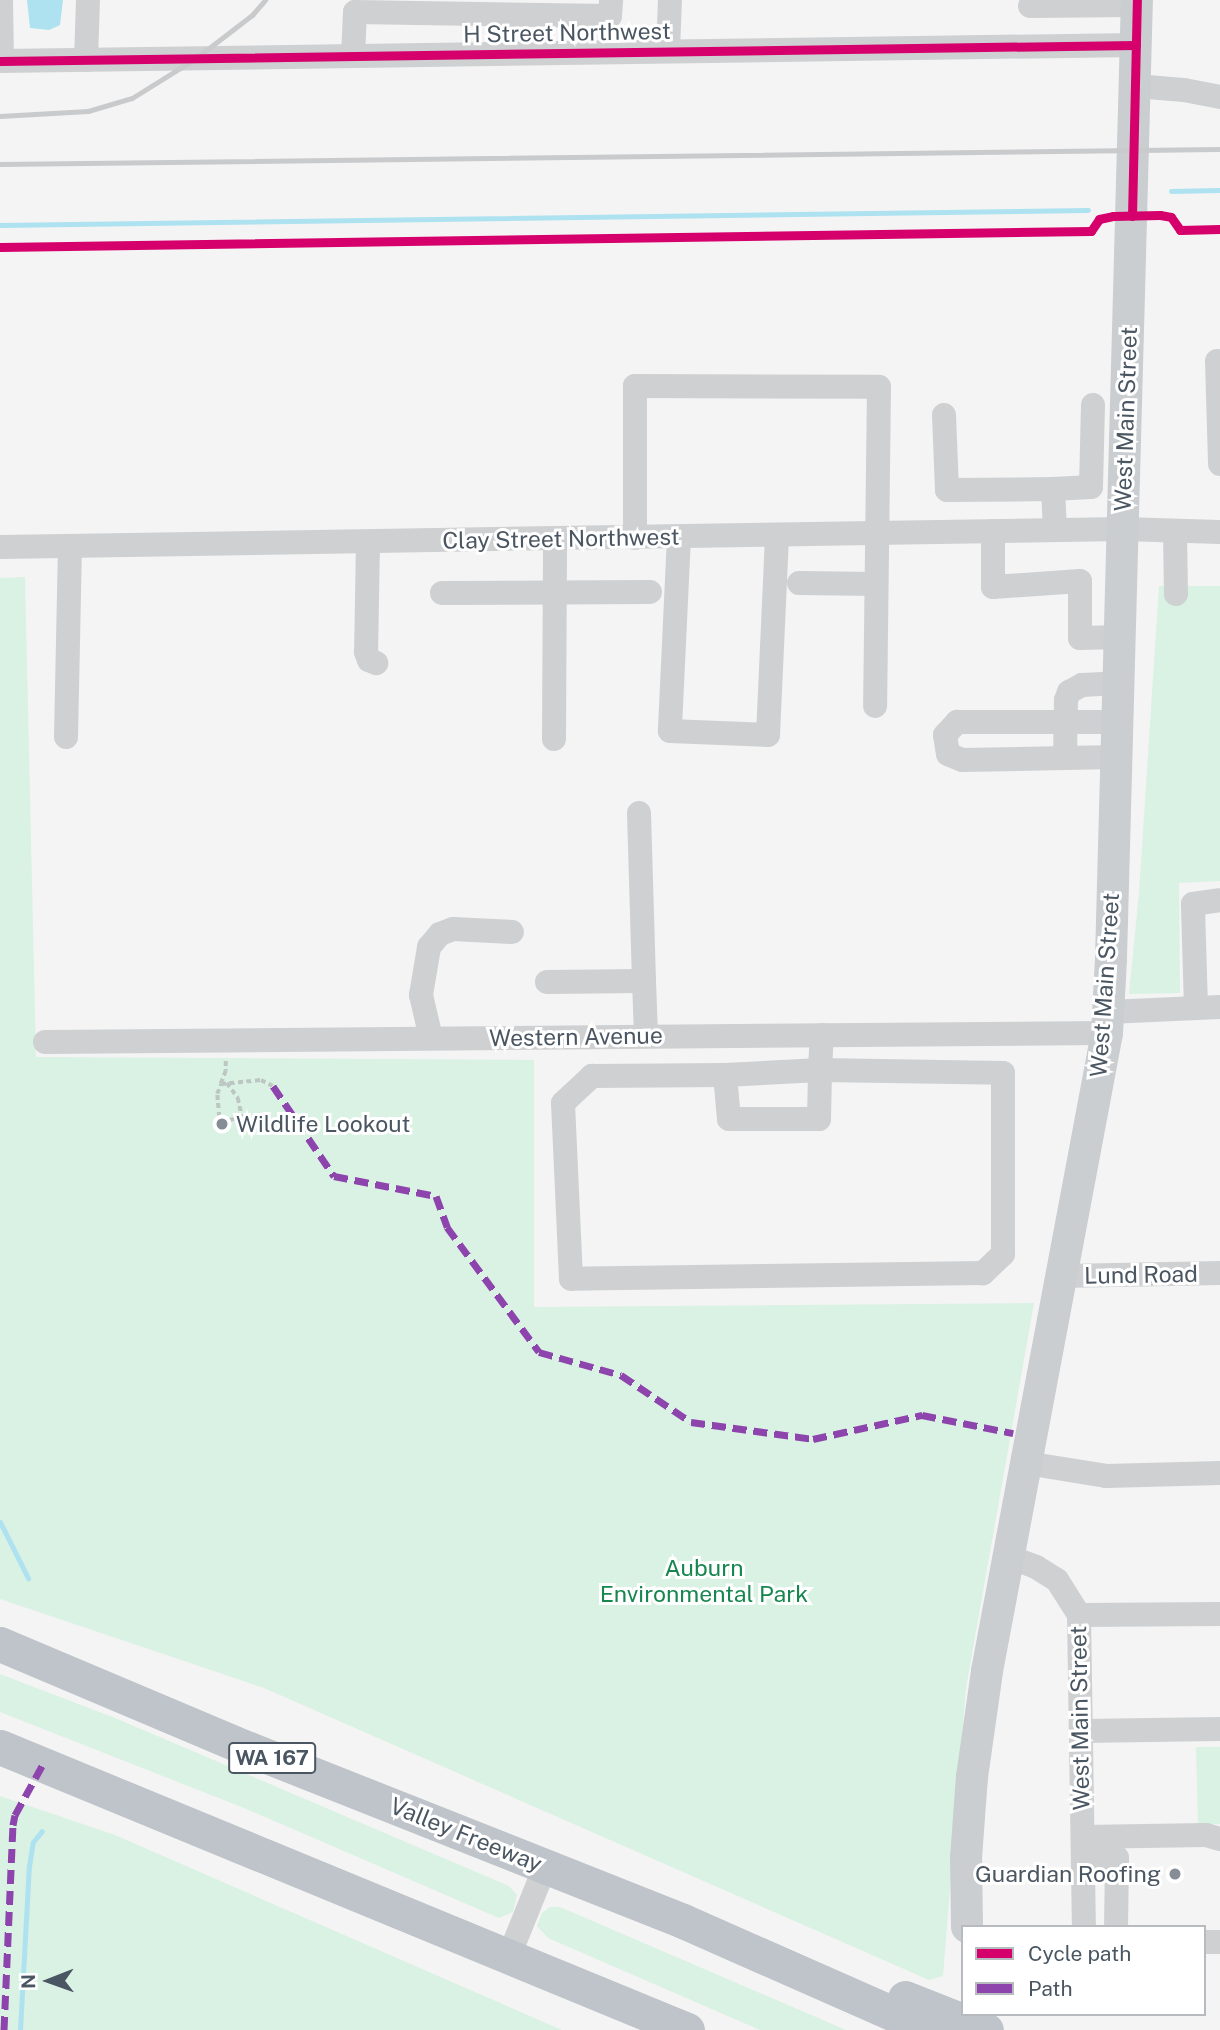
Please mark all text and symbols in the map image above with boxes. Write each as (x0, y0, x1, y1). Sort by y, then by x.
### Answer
street label: H Street Northwest (463, 17, 671, 49)
street label: West Main Street (1109, 326, 1143, 512)
street label: Clay Street Northwest (442, 523, 680, 555)
street label: West Main Street (1085, 892, 1125, 1078)
street label: Western Avenue (489, 1022, 663, 1052)
place label: Wildlife Lookout (236, 1110, 411, 1138)
marker: Wildlife Lookout (214, 1116, 230, 1132)
street label: Lund Road (1084, 1260, 1198, 1290)
park label: Auburn Environmental Park (600, 1554, 808, 1608)
street label: West Main Street (1065, 1625, 1095, 1811)
road number: WA 167 (226, 1740, 318, 1776)
street label: Valley Freeway (386, 1792, 546, 1878)
place label: Guardian Roofing (975, 1860, 1161, 1888)
marker: Guardian Roofing (1167, 1866, 1183, 1882)
legend (961, 1925, 1206, 2016)
text: Cycle path (1028, 1941, 1131, 1966)
north arrow (14, 1946, 84, 2016)
text: N (17, 1974, 39, 1989)
text: Path (1028, 1976, 1073, 2001)

